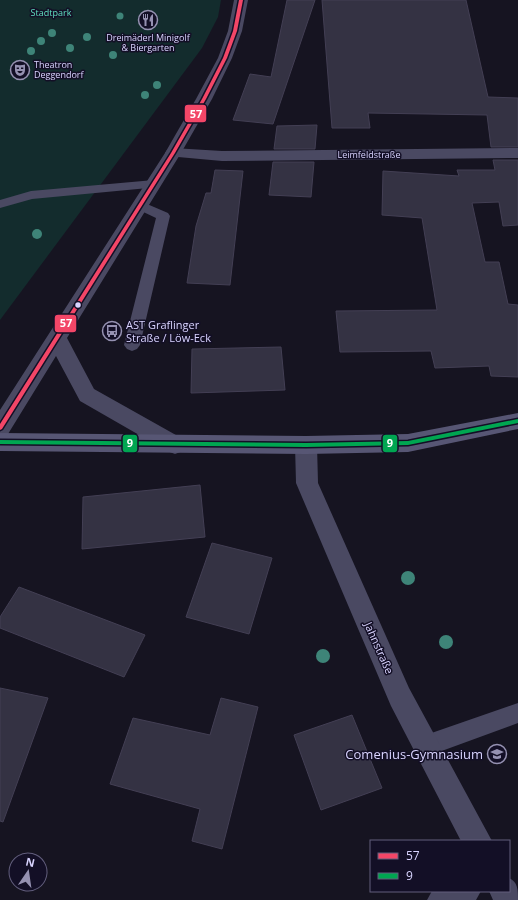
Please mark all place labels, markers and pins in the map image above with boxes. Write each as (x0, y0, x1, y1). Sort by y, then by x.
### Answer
restaurant icon: Dreimäderl Minigolf & Biergarten (137, 9, 159, 31)
place label: Dreimäderl Minigolf & Biergarten (106, 31, 191, 54)
place label: Theatron Deggendorf (34, 58, 85, 81)
theatre icon: Theatron Deggendorf (9, 59, 31, 81)
unlabelled marker (73, 300, 83, 310)
place label: AST Graflinger Straße / Löw-Eck (126, 317, 211, 345)
bus stop icon: AST Graflinger Straße / Löw-Eck (101, 320, 123, 342)
school or university icon: Comenius-Gymnasium (486, 743, 508, 765)
place label: Comenius-Gymnasium (345, 745, 483, 763)

